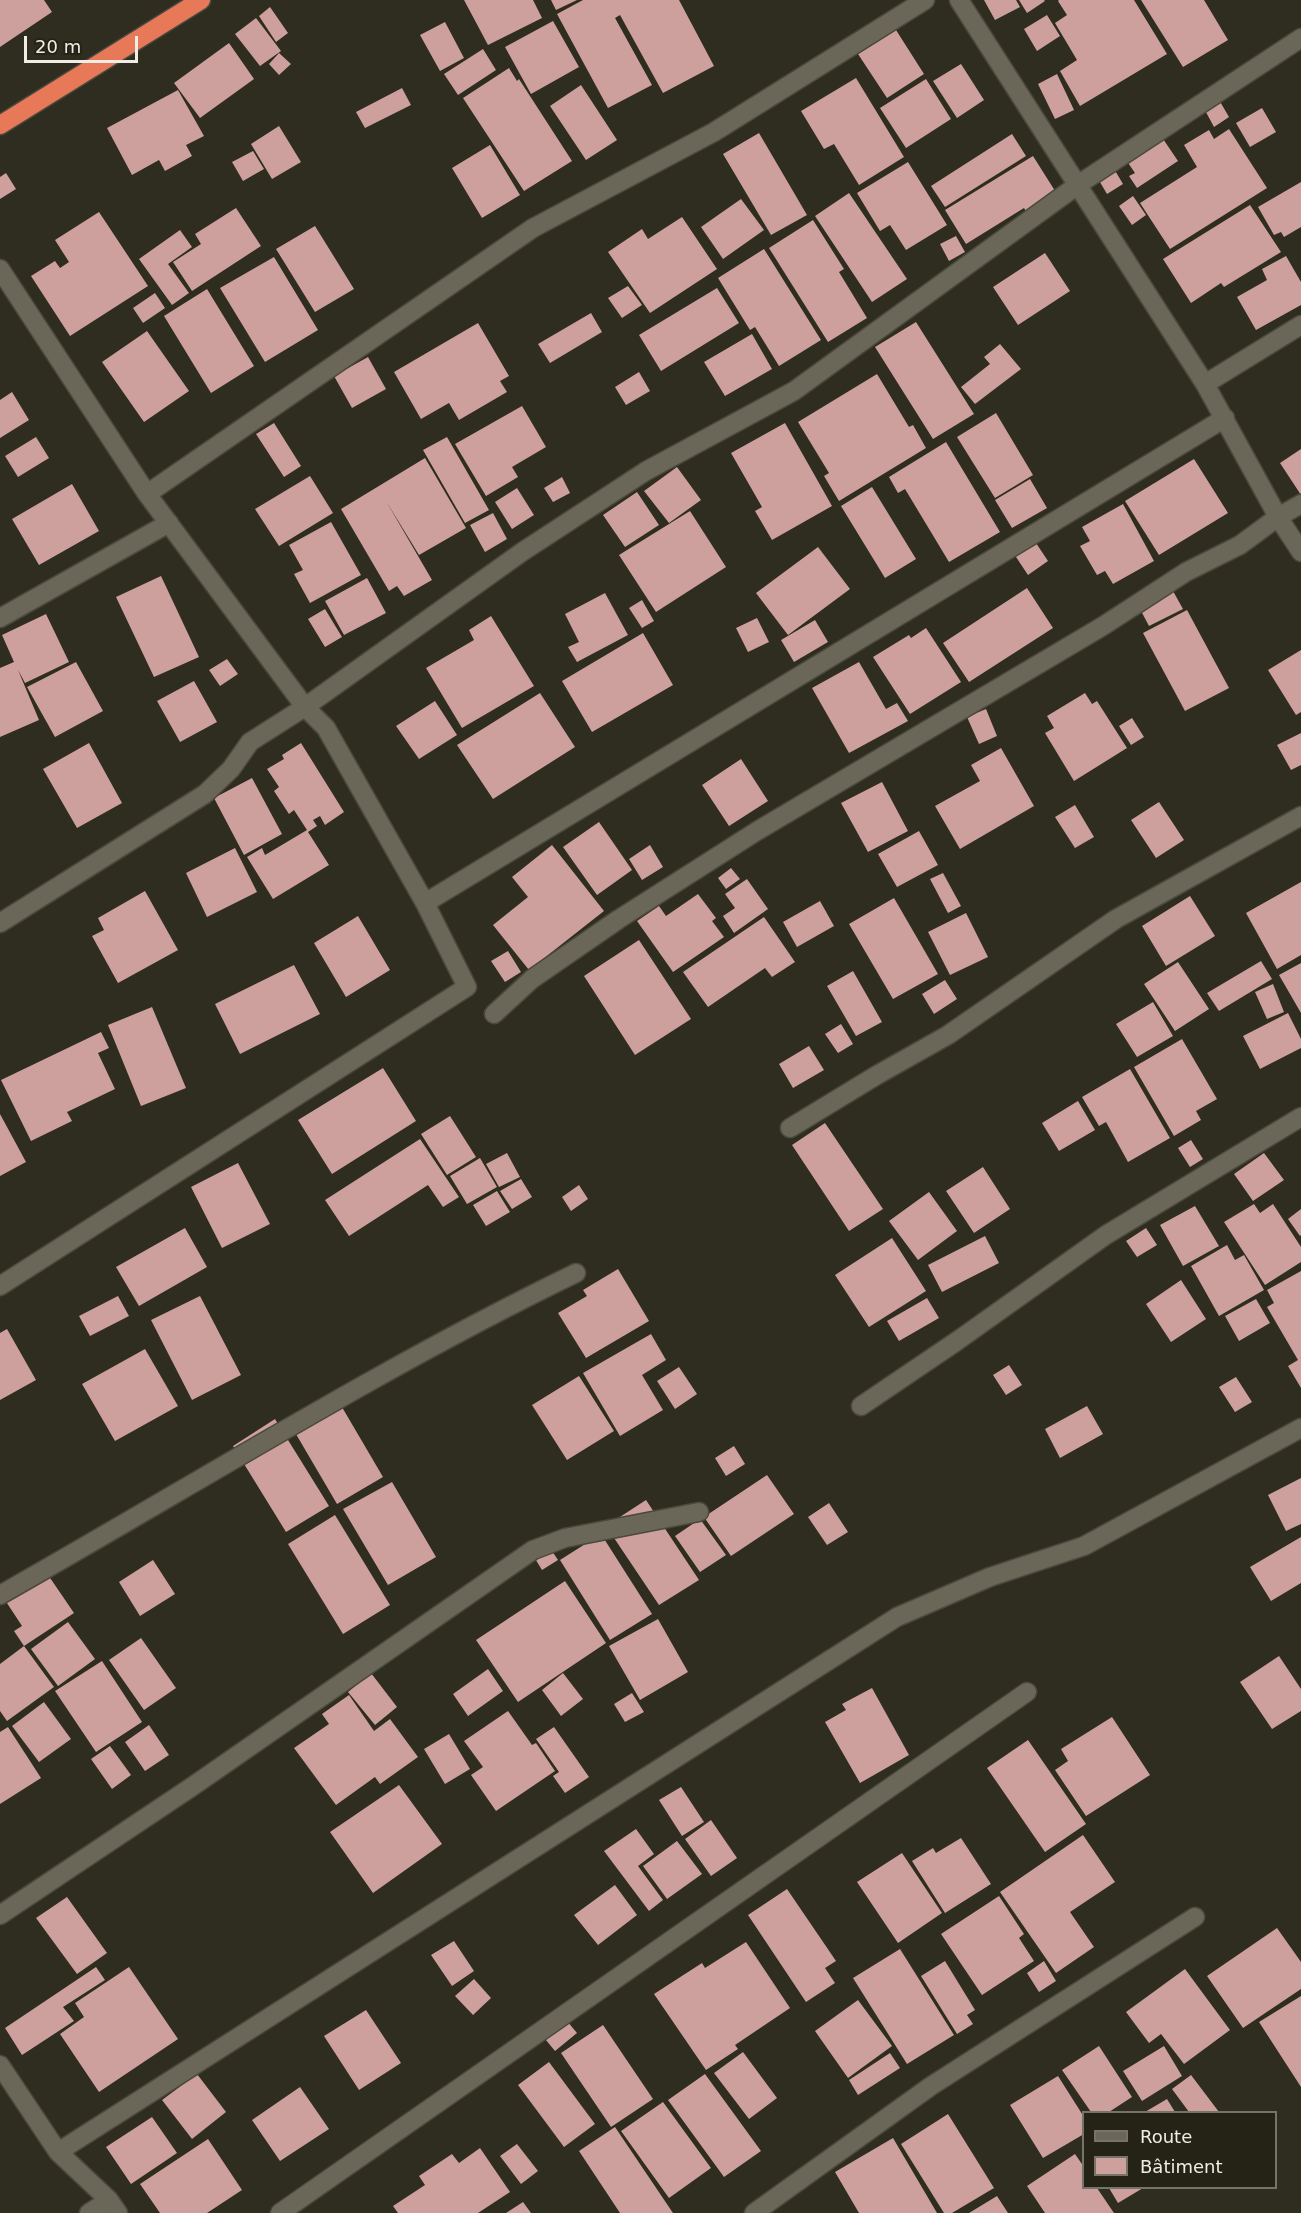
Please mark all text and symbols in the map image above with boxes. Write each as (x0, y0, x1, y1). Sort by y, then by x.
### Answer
scale bar (27, 24, 141, 62)
text: 20 m (35, 36, 81, 57)
legend (1082, 2111, 1277, 2189)
text: Route (1140, 2126, 1192, 2147)
text: Bâtiment (1140, 2156, 1223, 2177)

